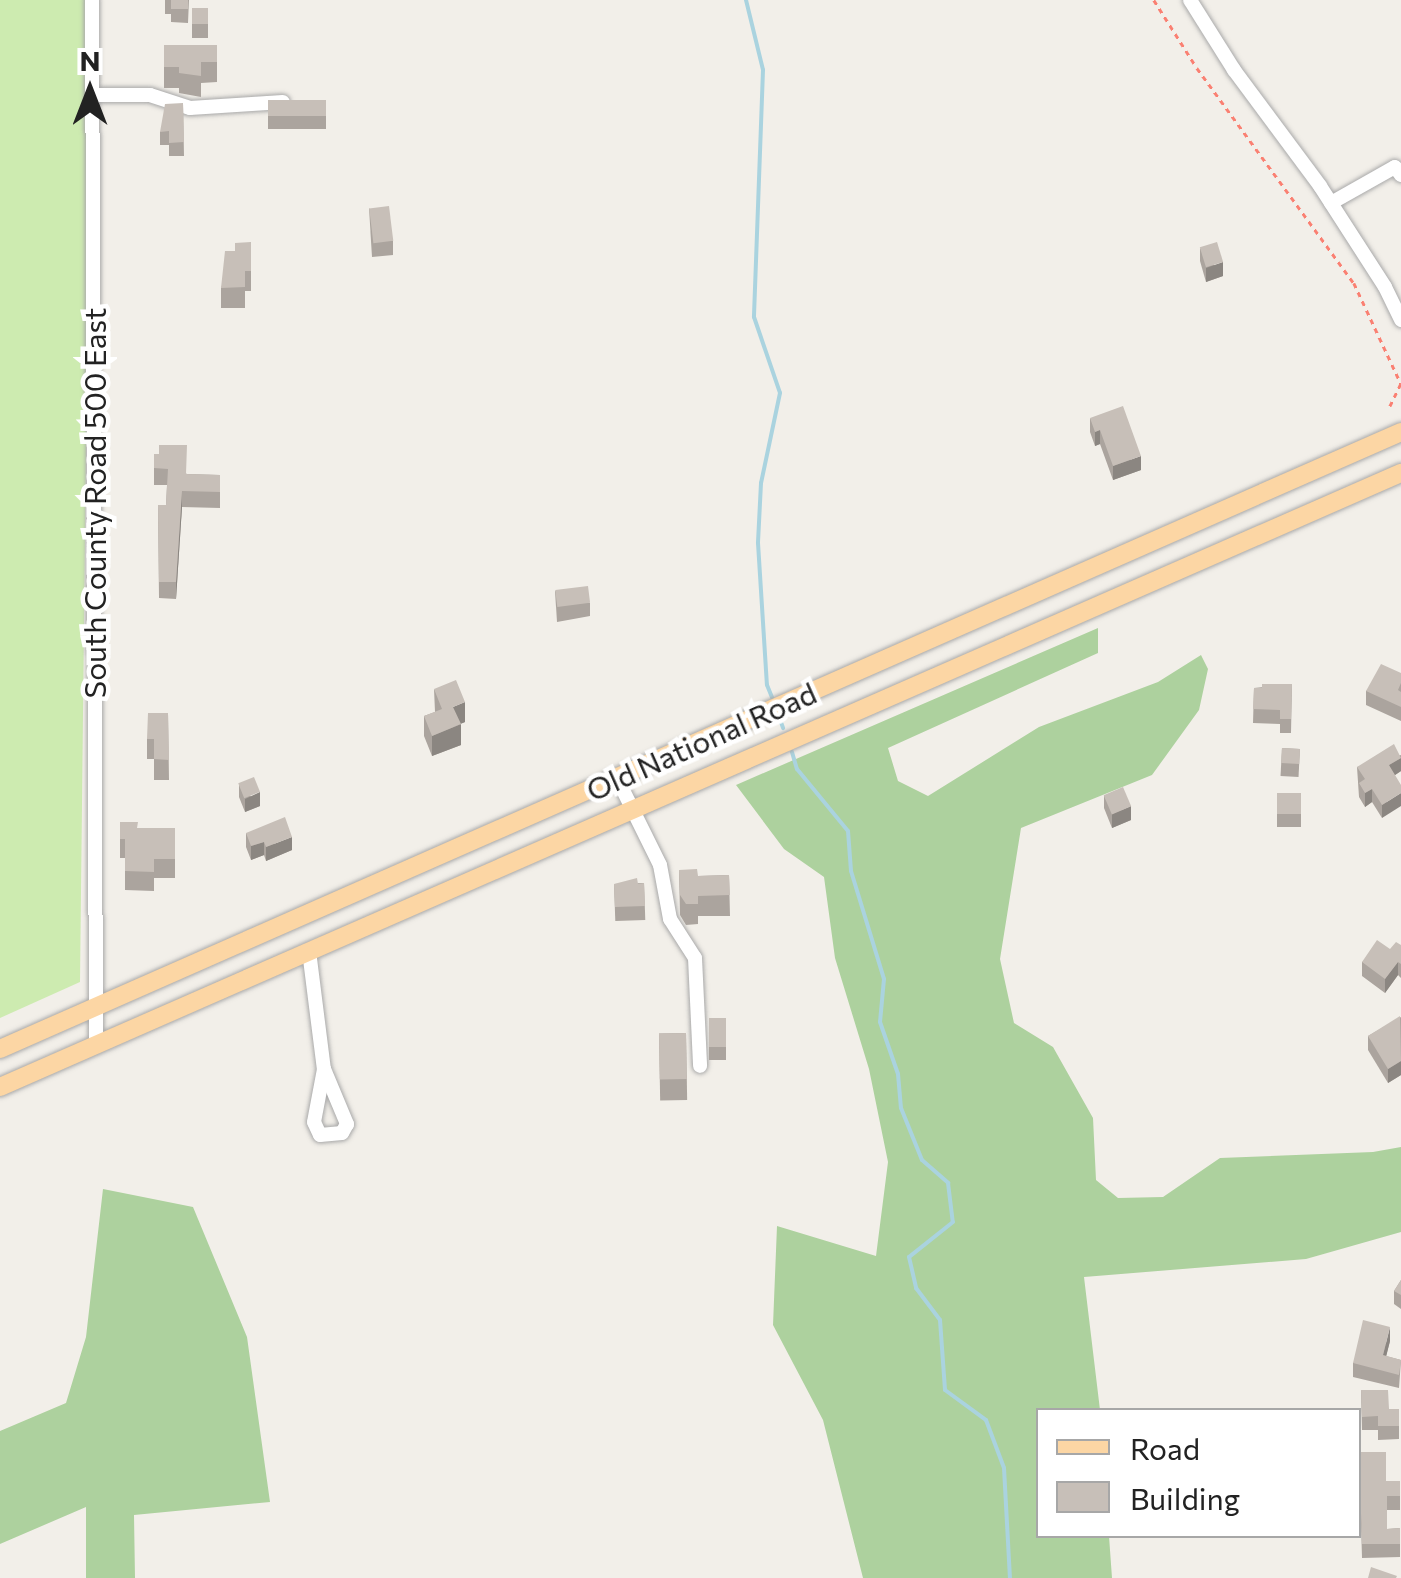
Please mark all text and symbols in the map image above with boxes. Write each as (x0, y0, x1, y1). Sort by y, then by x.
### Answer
north arrow (40, 40, 140, 140)
text: N (80, 43, 101, 77)
street label: South County Road 500 East (76, 308, 112, 698)
street label: Old National Road (581, 674, 821, 808)
legend (1036, 1408, 1361, 1538)
text: Road (1130, 1429, 1200, 1466)
text: Building (1130, 1479, 1240, 1516)

